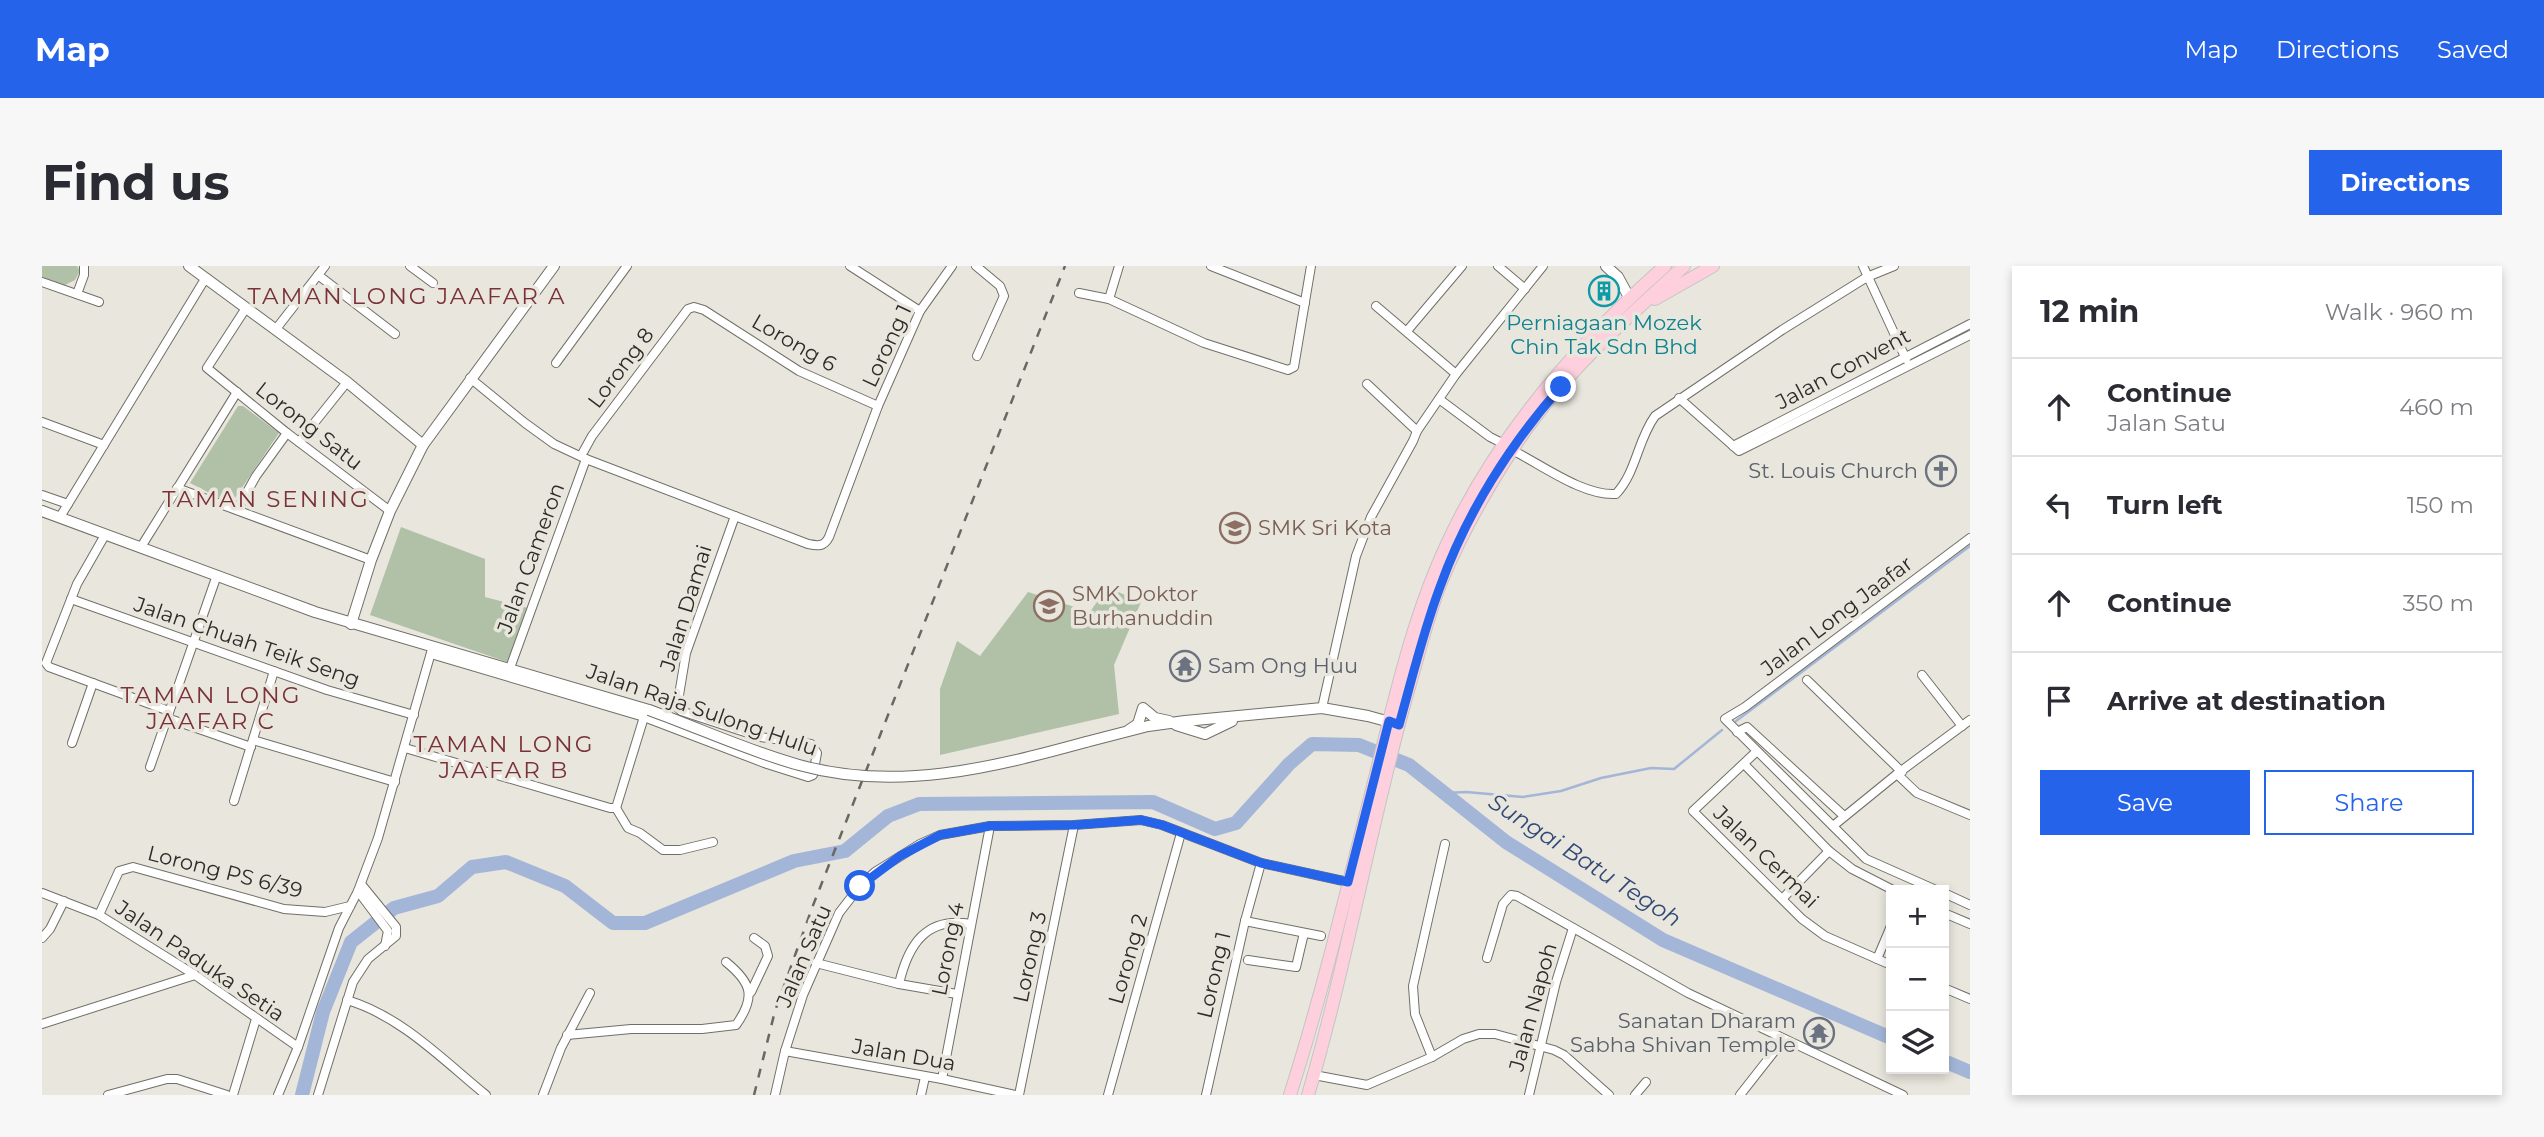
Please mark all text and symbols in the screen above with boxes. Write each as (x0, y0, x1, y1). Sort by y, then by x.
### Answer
text: Map (35, 29, 110, 69)
text: Map (2185, 35, 2238, 64)
text: Directions (2276, 35, 2399, 64)
text: Saved (2437, 35, 2509, 64)
button: Directions (2309, 150, 2502, 215)
text: Find us (42, 153, 230, 212)
building icon: Perniagaan Mozek Chin Tak Sdn Bhd (1587, 274, 1621, 308)
district label: TAMAN LONG JAAFAR A (248, 282, 566, 310)
text: 12 min (2040, 293, 2139, 330)
text: Walk · 960 m (2325, 298, 2474, 326)
street label: Lorong 1 (857, 300, 917, 391)
street label: Lorong 6 (747, 308, 841, 377)
place label: Perniagaan Mozek Chin Tak Sdn Bhd (1506, 310, 1702, 359)
street label: Lorong 8 (582, 323, 659, 413)
street label: Jalan Convent (1770, 323, 1914, 415)
route end (1545, 371, 1576, 402)
street label: Lorong Satu (251, 376, 368, 475)
text: Continue (2107, 377, 2232, 409)
icon: ahead (2040, 388, 2078, 426)
text: 460 m (2399, 393, 2474, 421)
text: Jalan Satu (2107, 409, 2226, 437)
church icon: St. Louis Church (1924, 454, 1958, 488)
place label: St. Louis Church (1748, 458, 1918, 483)
street label: Jalan Cameron (491, 479, 569, 637)
district label: TAMAN SENING (162, 485, 370, 513)
icon: left (2040, 486, 2078, 524)
text: Turn left (2107, 489, 2223, 521)
text: 150 m (2407, 491, 2474, 519)
school or university icon: SMK Sri Kota (1218, 511, 1252, 545)
place label: SMK Sri Kota (1258, 515, 1392, 540)
street label: Jalan Damai (654, 542, 717, 675)
street label: Jalan Long Jaafar (1755, 551, 1917, 681)
place label: SMK Doktor Burhanuddin (1072, 581, 1213, 630)
icon: ahead (2040, 584, 2078, 622)
text: Continue (2107, 587, 2232, 619)
school or university icon: SMK Doktor Burhanuddin (1032, 589, 1066, 623)
text: 350 m (2403, 589, 2474, 617)
street label: Jalan Chuah Teik Seng (130, 591, 363, 692)
temple icon: Sam Ong Huu (1168, 649, 1202, 683)
place label: Sam Ong Huu (1208, 653, 1358, 678)
street label: Jalan Raja Sulong Hulu (582, 658, 821, 761)
district label: TAMAN LONG JAAFAR C (120, 681, 302, 735)
icon: arrive (2040, 682, 2078, 720)
text: Arrive at destination (2107, 685, 2386, 717)
district label: TAMAN LONG JAAFAR B (413, 730, 595, 784)
button: Save (2040, 770, 2250, 835)
button: Share (2264, 770, 2474, 835)
water label: Sungai Batu Tegoh (1483, 787, 1687, 933)
street label: Jalan Cermai (1708, 800, 1824, 913)
street label: Lorong PS 6/39 (145, 840, 305, 903)
route start (844, 870, 875, 901)
map controls (1886, 885, 1949, 1074)
button: + (1886, 885, 1949, 948)
street label: Jalan Paduka Setia (110, 894, 290, 1026)
street label: Lorong 4 (926, 900, 969, 998)
street label: Jalan Satu (770, 901, 836, 1012)
street label: Lorong 3 (1008, 909, 1051, 1005)
street label: Lorong 2 (1103, 911, 1152, 1007)
street label: Lorong 1 (1191, 929, 1236, 1021)
street label: Jalan Napoh (1503, 940, 1562, 1075)
button: − (1886, 948, 1949, 1011)
place label: Sanatan Dharam Sabha Shivan Temple (1570, 1008, 1796, 1057)
button: layers (1886, 1011, 1949, 1074)
temple icon: Sanatan Dharam Sabha Shivan Temple (1802, 1016, 1836, 1050)
street label: Jalan Dua (849, 1033, 958, 1076)

